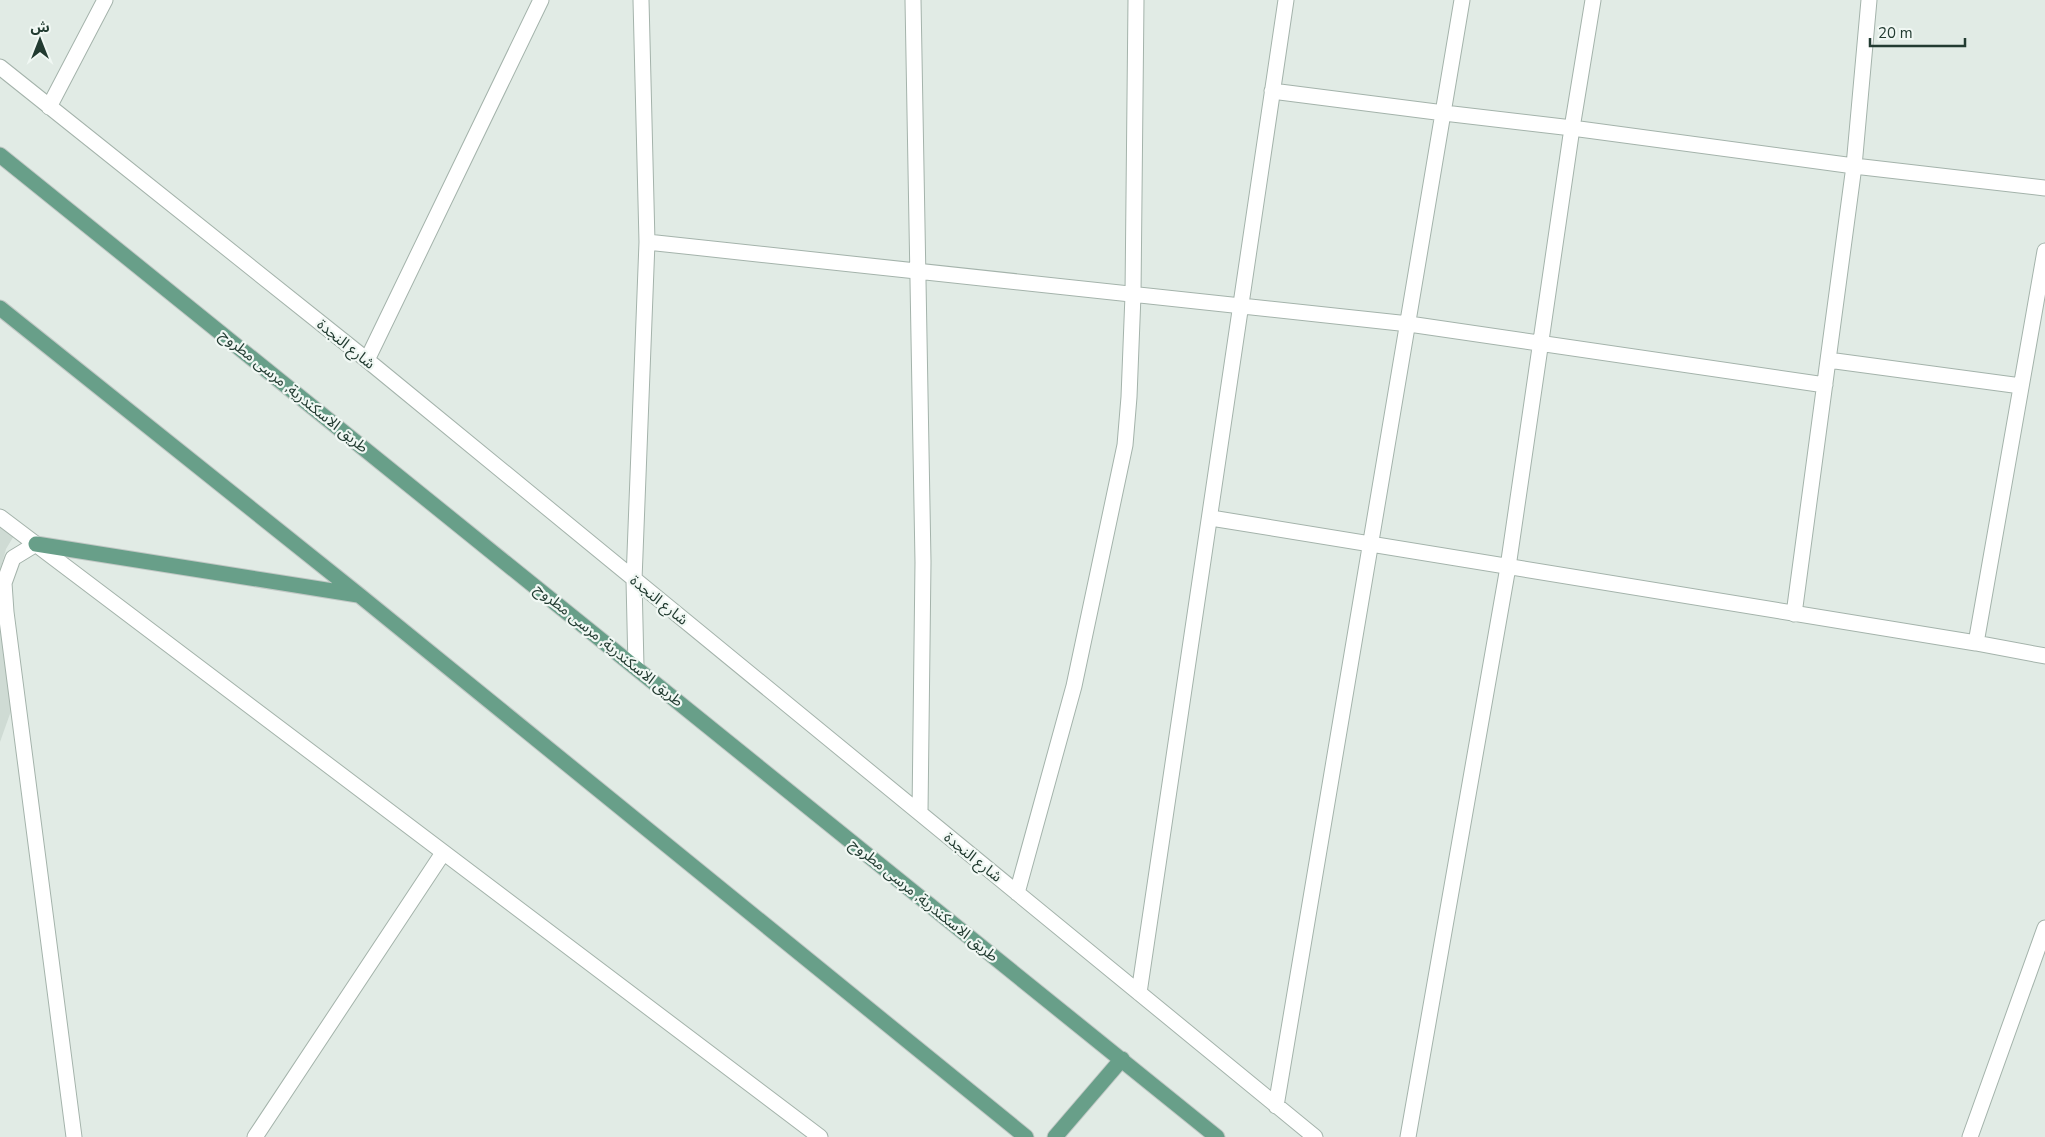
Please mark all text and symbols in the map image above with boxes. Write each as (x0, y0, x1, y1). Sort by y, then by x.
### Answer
north arrow (15, 15, 65, 65)
scale bar (1870, 15, 1965, 47)
text: ش (30, 18, 50, 37)
text: 20 m (1878, 23, 1913, 43)
street label: شارع النجدة (312, 314, 379, 375)
street label: طريق الاسكندرية, مرسى مطروح (214, 325, 372, 459)
street label: شارع النجدة (625, 570, 692, 631)
street label: طريق الاسكندرية, مرسى مطروح (529, 579, 687, 713)
street label: شارع النجدة (939, 827, 1006, 888)
street label: طريق الاسكندرية, مرسى مطروح (844, 834, 1002, 968)

